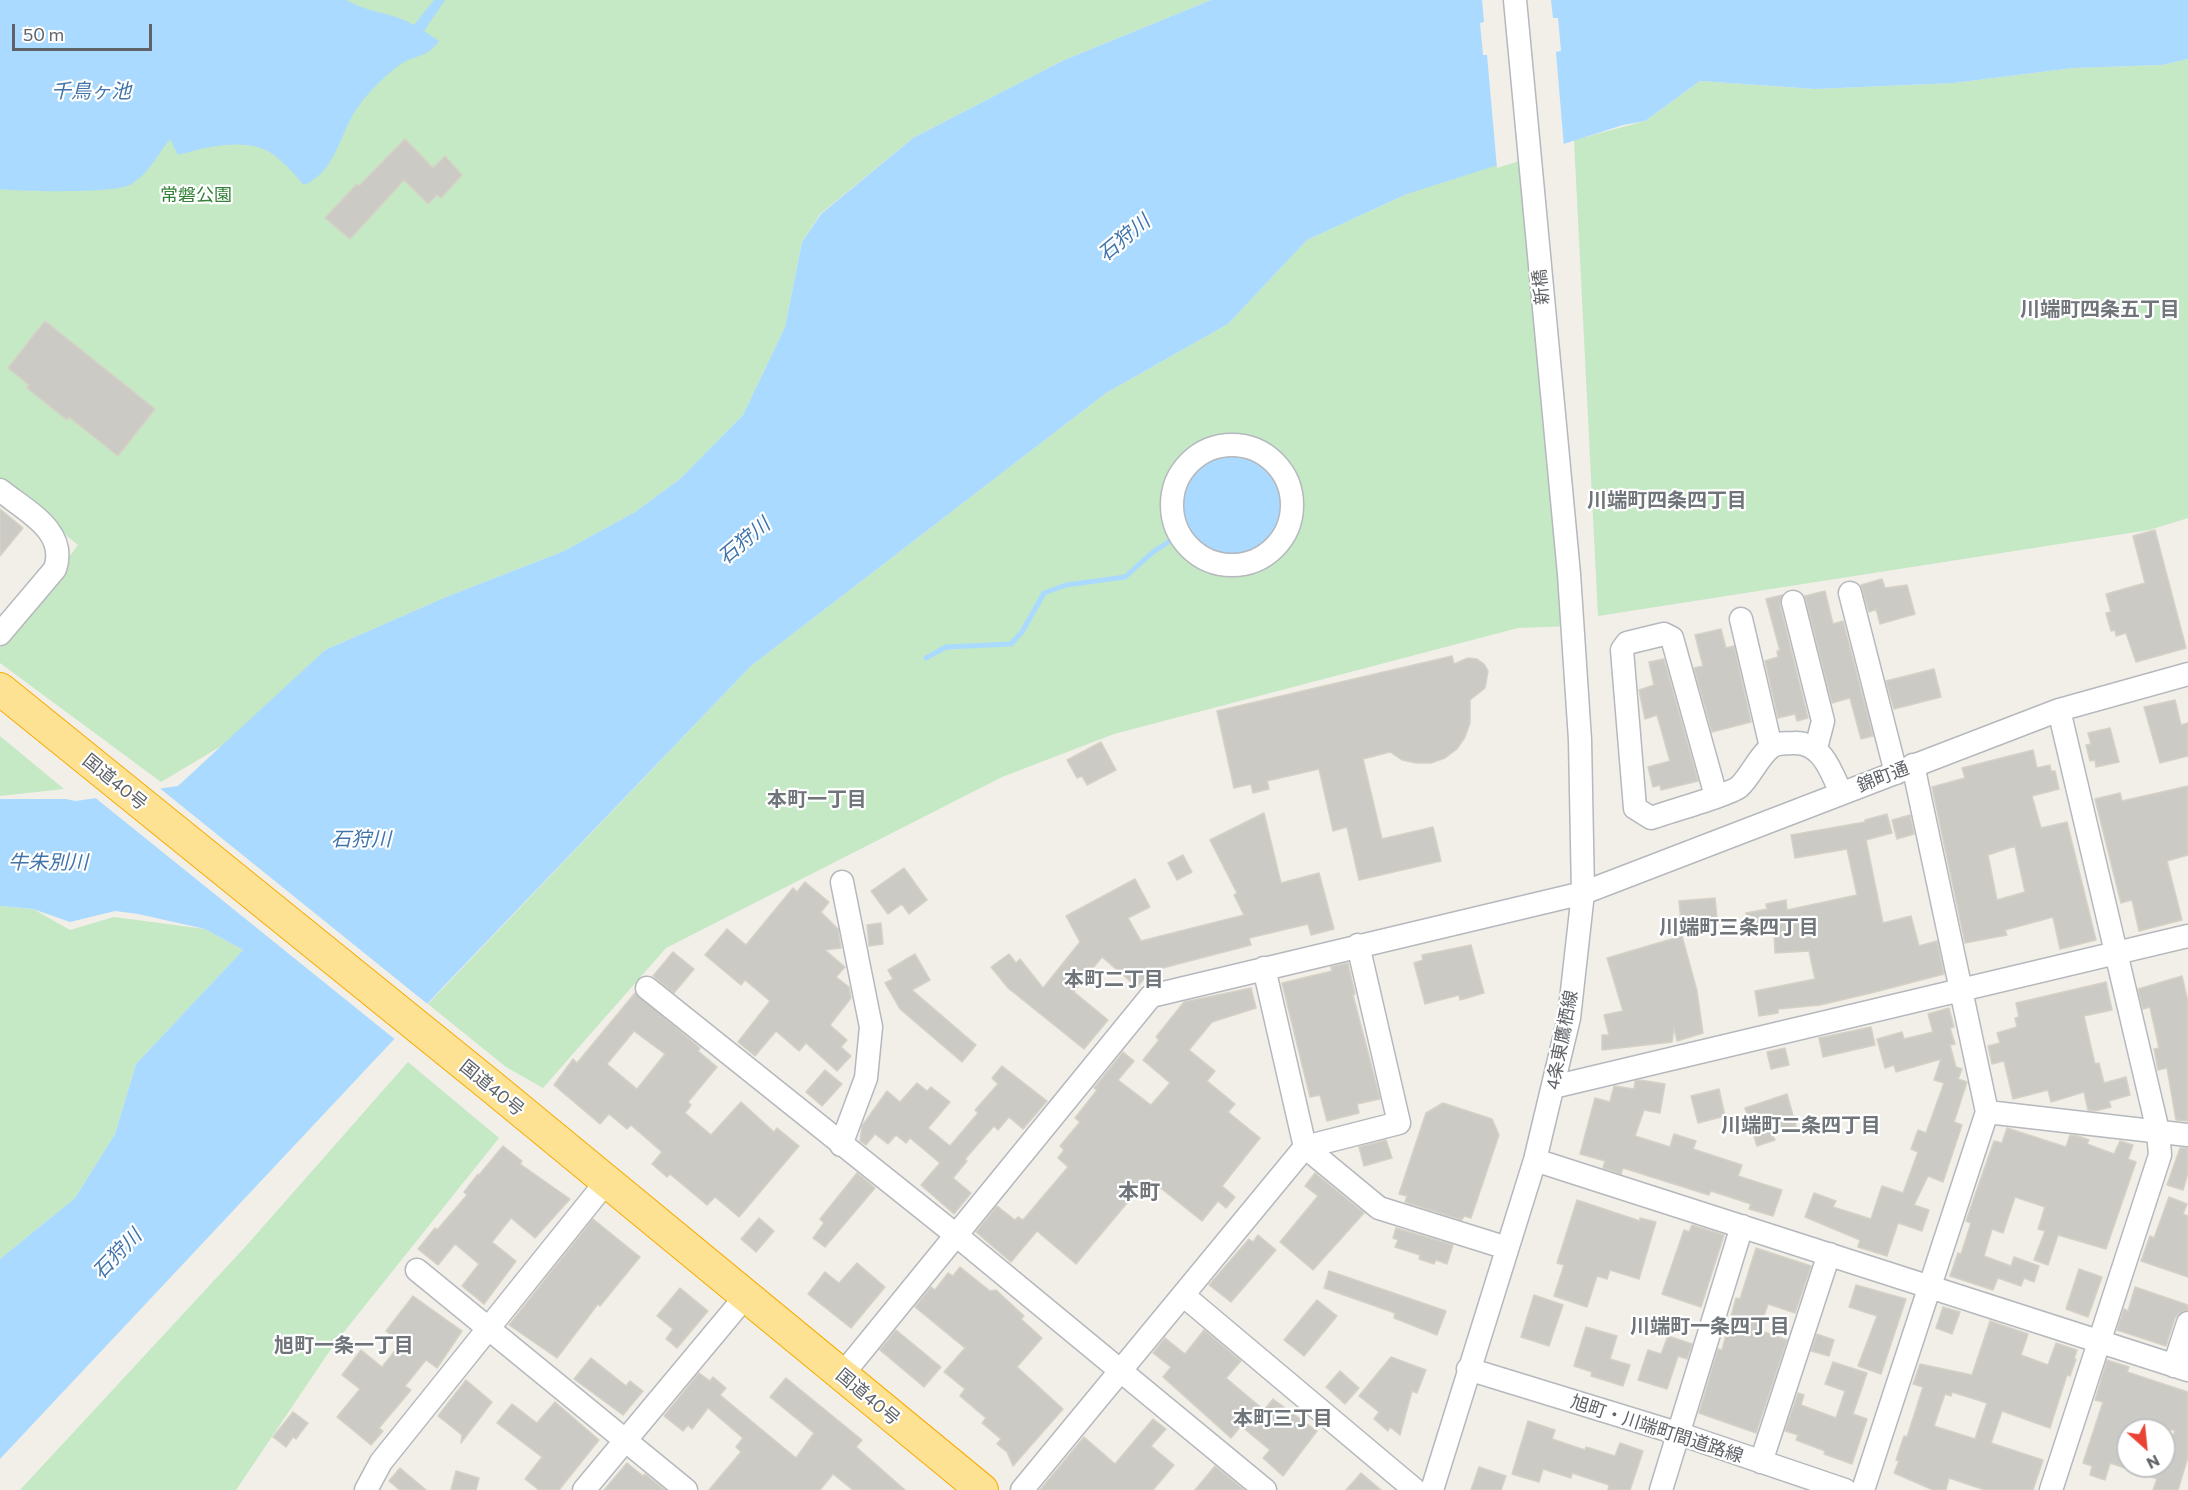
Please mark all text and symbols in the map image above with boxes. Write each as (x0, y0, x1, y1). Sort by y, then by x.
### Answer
scale bar (15, 12, 154, 50)
text: 50 m (23, 23, 64, 45)
water label: 千鳥ヶ池 (51, 79, 131, 103)
park label: 常磐公園 (160, 184, 232, 206)
water label: 石狩川 (1093, 210, 1155, 266)
street label: 新橋 (1528, 268, 1554, 306)
district label: 川端町四条五丁目 (2020, 297, 2180, 321)
district label: 川端町四条四丁目 (1587, 488, 1747, 512)
water label: 石狩川 (713, 513, 775, 569)
street label: 国道40号 (78, 750, 152, 814)
street label: 錦町通 (1854, 757, 1912, 797)
district label: 本町一丁目 (767, 787, 867, 811)
water label: 石狩川 (331, 827, 391, 851)
water label: 牛朱別川 (8, 850, 88, 874)
district label: 川端町三条四丁目 (1659, 915, 1819, 939)
district label: 本町二丁目 (1064, 967, 1164, 991)
street label: 4条東鷹栖線 (1542, 988, 1582, 1092)
street label: 国道40号 (455, 1056, 529, 1120)
district label: 川端町二条四丁目 (1721, 1113, 1881, 1137)
district label: 本町 (1118, 1179, 1160, 1205)
water label: 石狩川 (88, 1224, 146, 1284)
district label: 川端町一条四丁目 (1630, 1314, 1790, 1338)
district label: 旭町一条一丁目 (274, 1333, 414, 1357)
street label: 国道40号 (832, 1364, 904, 1430)
street label: 旭町・川端町間道路線 (1568, 1391, 1746, 1467)
district label: 本町三丁目 (1233, 1406, 1333, 1430)
north arrow (2116, 1418, 2176, 1478)
text: N (2144, 1452, 2163, 1474)

